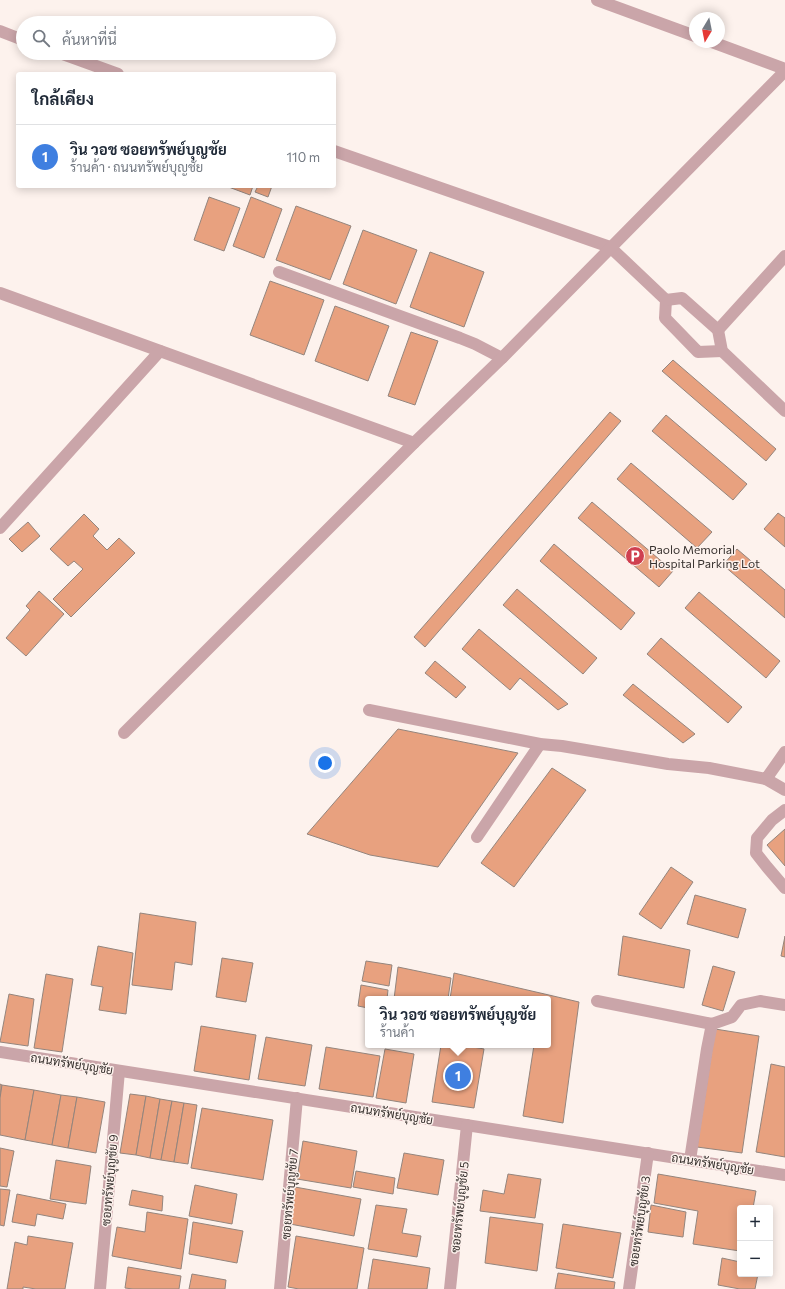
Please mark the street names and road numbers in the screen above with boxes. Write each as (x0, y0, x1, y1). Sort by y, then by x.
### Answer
street label: ถนนทรัพย์บุญชัย (29, 1050, 114, 1079)
street label: ถนนทรัพย์บุญชัย (349, 1100, 434, 1129)
street label: ซอยทรัพย์บุญชัย 9 (98, 1134, 123, 1227)
street label: ซอยทรัพย์บุญชัย 7 (278, 1148, 303, 1240)
street label: ถนนทรัพย์บุญชัย (670, 1150, 755, 1179)
street label: ซอยทรัพย์บุญชัย 5 (447, 1161, 474, 1254)
street label: ซอยทรัพย์บุญชัย 3 (626, 1175, 655, 1268)

